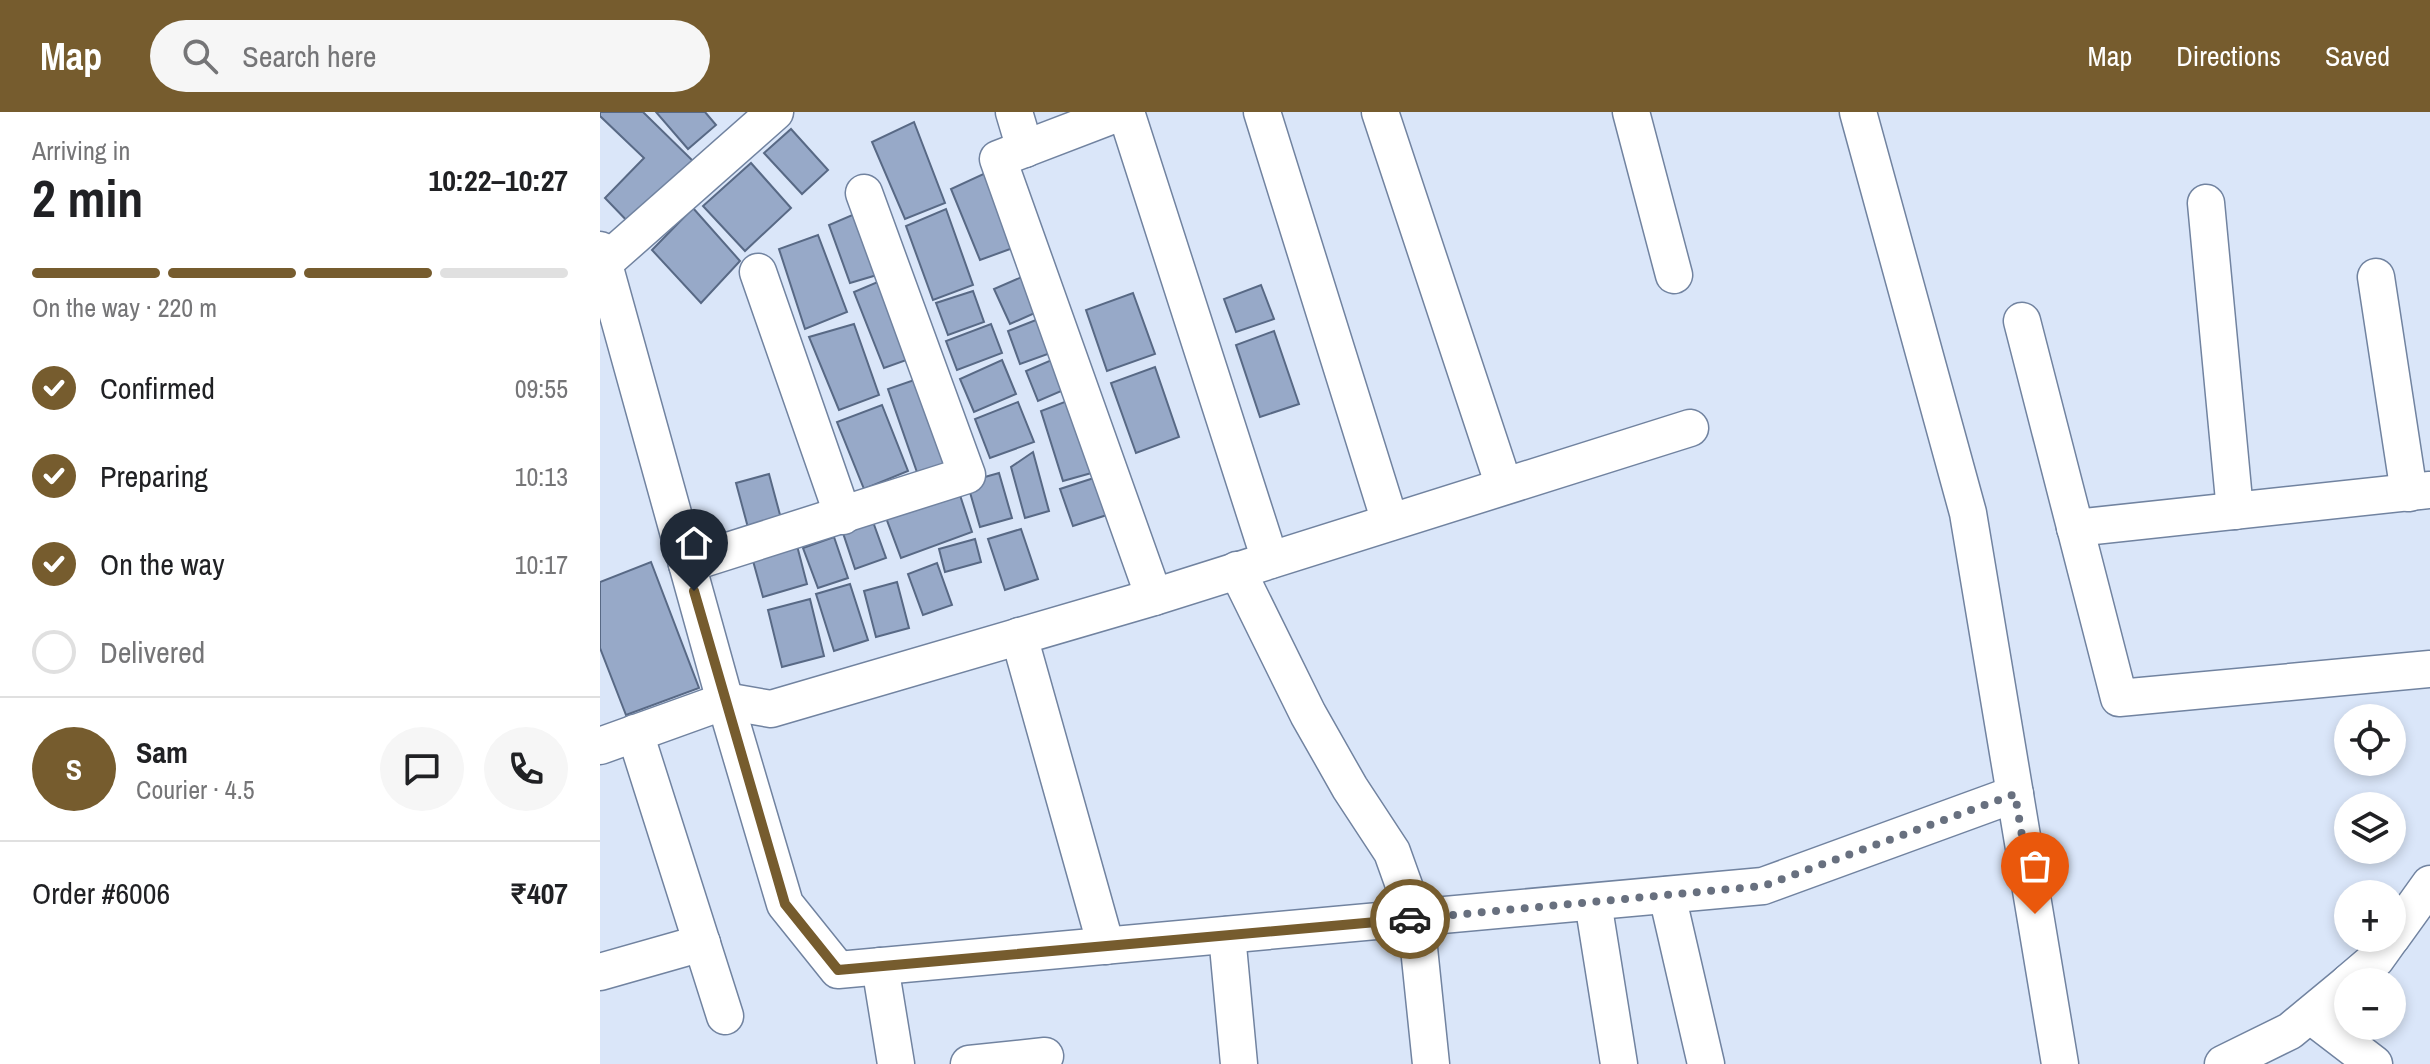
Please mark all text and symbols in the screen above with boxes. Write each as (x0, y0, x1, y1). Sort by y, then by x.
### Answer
search box (150, 20, 710, 92)
text: Map (40, 31, 102, 82)
icon: search (178, 34, 222, 78)
text: Search here (242, 36, 376, 76)
text: Map (2088, 37, 2132, 75)
text: Directions (2176, 37, 2281, 75)
text: Saved (2325, 37, 2390, 75)
text: Arriving in (32, 133, 130, 168)
text: 10:22–10:27 (429, 160, 568, 200)
text: 2 min (32, 163, 143, 233)
text: On the way · 220 m (32, 290, 217, 325)
icon: check (32, 366, 76, 410)
text: Confirmed (100, 368, 215, 408)
text: 09:55 (515, 371, 568, 406)
icon: check (32, 454, 76, 498)
text: Preparing (100, 456, 208, 496)
text: 10:13 (515, 459, 568, 494)
pin (660, 509, 728, 591)
icon: home (672, 521, 716, 565)
icon: check (32, 542, 76, 586)
text: On the way (100, 544, 224, 584)
text: 10:17 (515, 547, 568, 582)
text: Delivered (100, 632, 205, 672)
map controls (2334, 704, 2406, 1040)
button: locate (2334, 704, 2406, 776)
button: chat (380, 727, 464, 811)
button: phone (484, 727, 568, 811)
text: Sam (136, 732, 188, 772)
text: S (66, 749, 82, 789)
text: Courier · 4.5 (136, 772, 255, 807)
button: layers (2334, 792, 2406, 864)
pin (2001, 832, 2069, 914)
icon: bag (2013, 844, 2057, 888)
text: Order #6006 (32, 873, 170, 913)
text: ₹407 (510, 873, 568, 913)
courier (1370, 879, 1450, 959)
button: + (2334, 880, 2406, 952)
icon: car (1388, 897, 1432, 941)
button: − (2334, 968, 2406, 1040)

